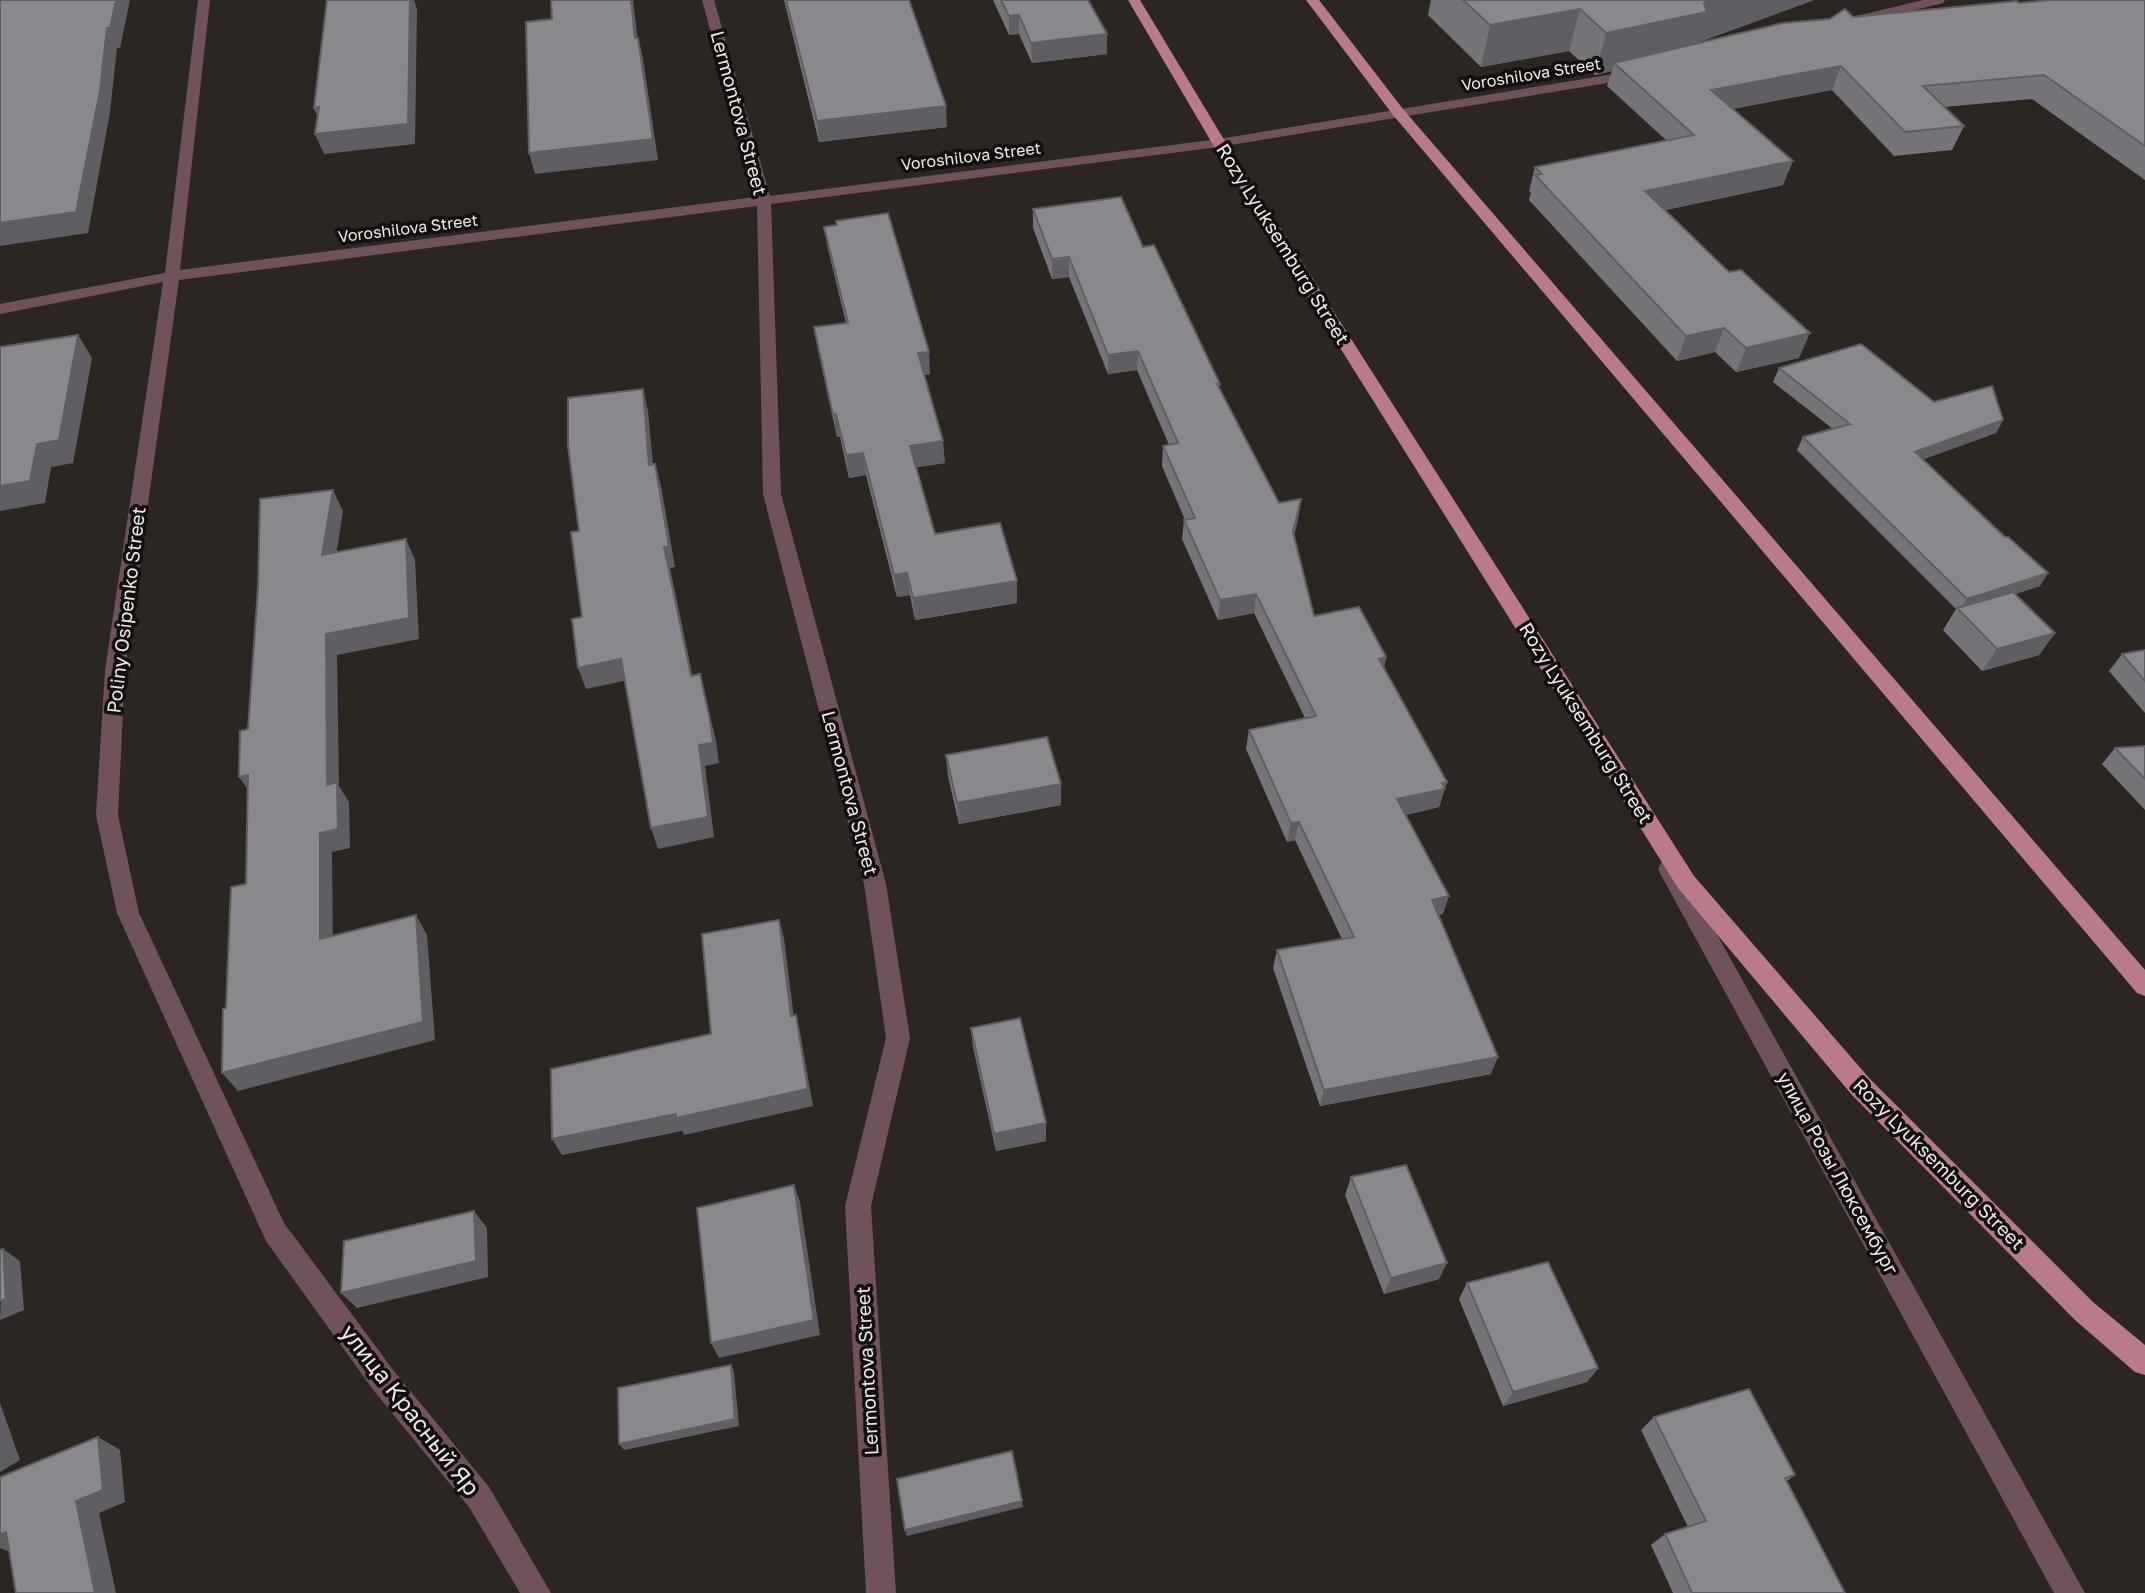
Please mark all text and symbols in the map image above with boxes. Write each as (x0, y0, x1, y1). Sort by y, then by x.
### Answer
street label: Lermontova Street (706, 28, 772, 198)
street label: Voroshilova Street (1460, 53, 1602, 95)
street label: Voroshilova Street (900, 137, 1042, 175)
street label: Rozy Lyuksemburg Street (1212, 139, 1355, 348)
street label: Voroshilova Street (337, 209, 479, 247)
street label: Poliny Osipenko Street (101, 505, 150, 715)
street label: Rozy Lyuksemburg Street (1515, 618, 1658, 827)
street label: Lermontova Street (817, 708, 883, 878)
street label: улица Розы Люксембург (1773, 1067, 1904, 1279)
street label: Rozy Lyuksemburg Street (1849, 1073, 2030, 1254)
street label: Lermontova Street (851, 1286, 882, 1456)
street label: улица Красный Яр (335, 1318, 486, 1501)

